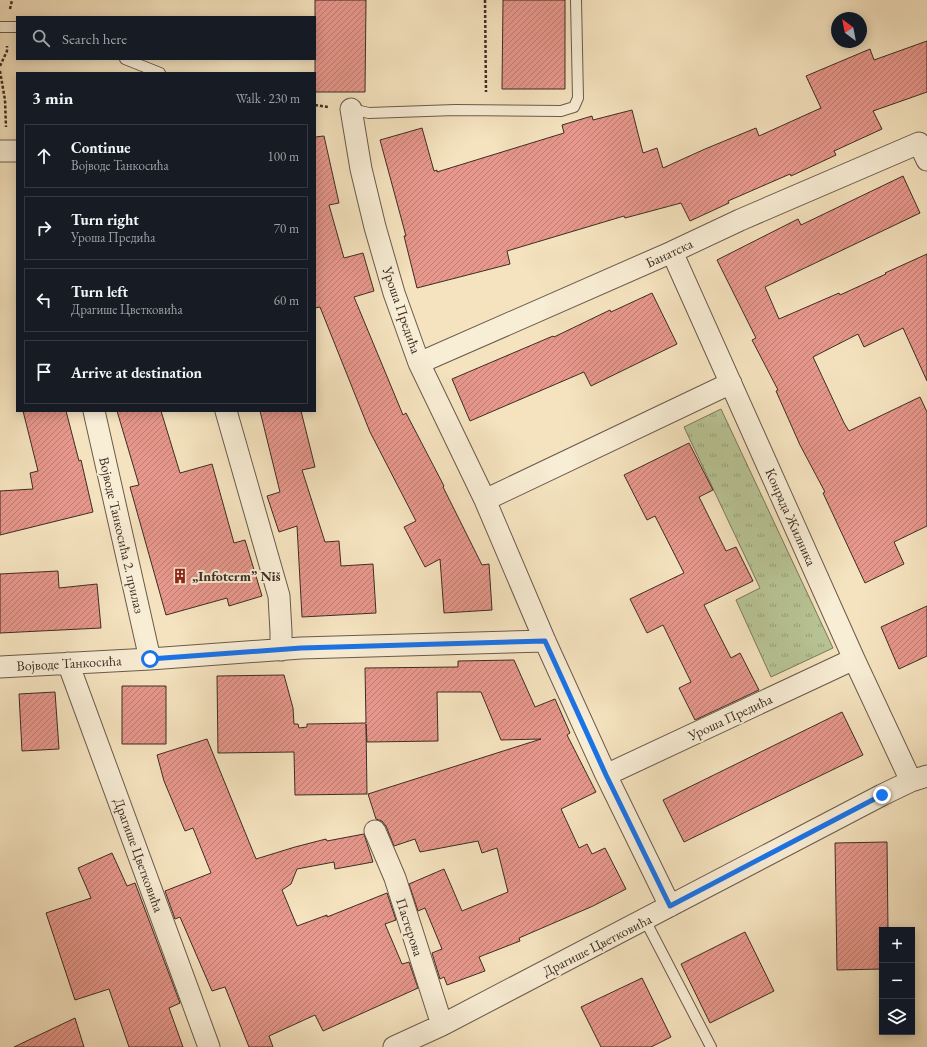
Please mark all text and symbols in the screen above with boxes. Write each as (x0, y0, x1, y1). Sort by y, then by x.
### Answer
north arrow (831, 12, 867, 48)
search box (16, 16, 316, 60)
icon: search (30, 27, 52, 49)
text: Search here (62, 29, 127, 48)
text: 3 min (32, 87, 73, 109)
text: Walk · 230 m (236, 90, 300, 107)
text: Continue (71, 138, 131, 157)
icon: ahead (33, 145, 55, 167)
text: 100 m (268, 148, 299, 165)
text: Војводе Танкосића (71, 157, 169, 174)
text: Turn right (71, 210, 139, 229)
icon: right (33, 217, 55, 239)
text: 70 m (274, 220, 299, 237)
text: Уроша Предића (71, 229, 155, 246)
street label: Банатска (643, 234, 696, 272)
street label: Уроша Предића (378, 263, 425, 356)
text: Turn left (71, 282, 128, 301)
icon: left (33, 289, 55, 311)
text: 60 m (274, 292, 299, 309)
text: Драгише Цветковића (71, 301, 183, 318)
icon: arrive (33, 361, 55, 383)
text: Arrive at destination (71, 363, 202, 382)
street label: Војводе Танкосића 2. прилаз (95, 455, 149, 615)
street label: Конрада Жилника (761, 465, 821, 569)
building icon: „Infoterm” Niš (171, 567, 189, 585)
place label: „Infoterm” Niš (192, 567, 281, 585)
route start (141, 650, 159, 668)
street label: Војводе Танкосића (16, 651, 122, 675)
street label: Уроша Предића (684, 689, 775, 745)
route end (873, 786, 891, 804)
street label: Драгише Цветковића (110, 795, 168, 915)
street label: Пастерова (392, 896, 428, 959)
street label: Драгише Цветковића (539, 909, 655, 980)
map controls (879, 927, 915, 1035)
button: + (879, 927, 915, 963)
button: − (879, 963, 915, 999)
button: layers (879, 999, 915, 1035)

